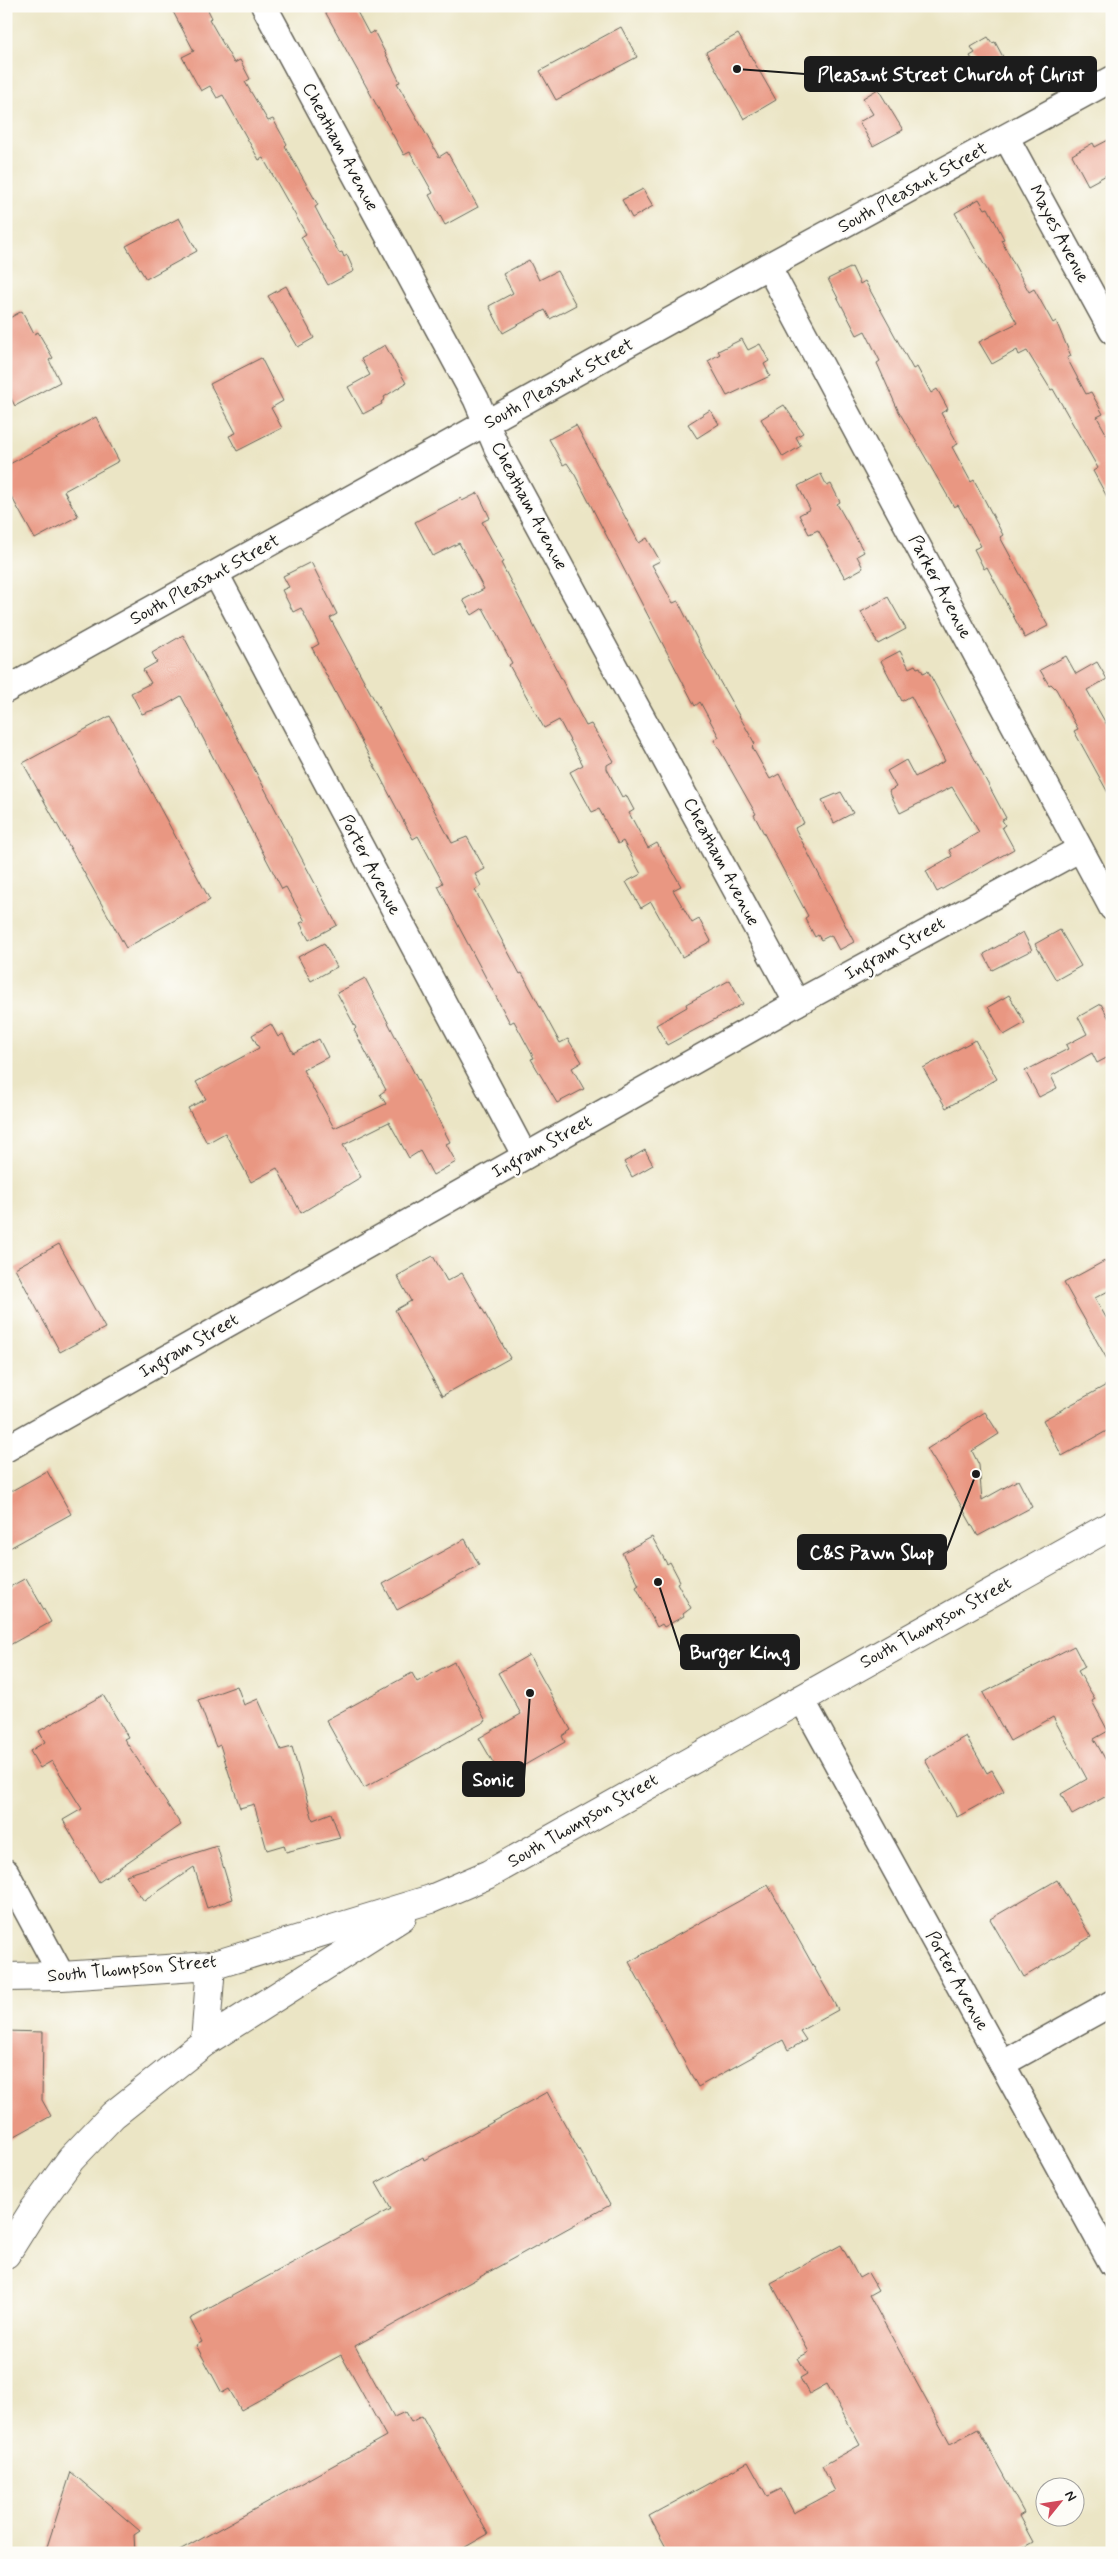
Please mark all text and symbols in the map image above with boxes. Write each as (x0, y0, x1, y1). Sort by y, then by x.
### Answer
callout: Pleasant Street Church of Christ (805, 57, 1096, 91)
text: Pleasant Street Church of Christ (818, 63, 1085, 88)
street label: Cheatham Avenue (296, 78, 384, 216)
street label: South Pleasant Street (834, 137, 992, 239)
street label: Mayes Avenue (1023, 181, 1095, 287)
street label: South Pleasant Street (480, 333, 638, 435)
street label: Cheatham Avenue (485, 437, 573, 575)
street label: South Pleasant Street (126, 529, 284, 631)
street label: Parker Avenue (903, 531, 977, 643)
street label: Cheatham Avenue (677, 793, 765, 931)
street label: Porter Avenue (333, 810, 407, 920)
street label: Ingram Street (841, 911, 951, 988)
street label: Ingram Street (488, 1109, 598, 1186)
street label: Ingram Street (135, 1308, 244, 1386)
callout: C&S Pawn Shop (798, 1535, 946, 1569)
text: C&S Pawn Shop (810, 1541, 934, 1566)
street label: South Thompson Street (856, 1571, 1016, 1675)
callout: Burger King (681, 1635, 799, 1669)
text: Burger King (690, 1641, 790, 1669)
callout: Sonic (463, 1762, 524, 1796)
text: Sonic (472, 1768, 514, 1793)
street label: South Thompson Street (503, 1768, 663, 1874)
street label: Porter Avenue (920, 1927, 994, 2035)
street label: South Thompson Street (46, 1950, 218, 1988)
north arrow (1036, 2476, 1086, 2526)
text: N (1060, 2487, 1081, 2505)

